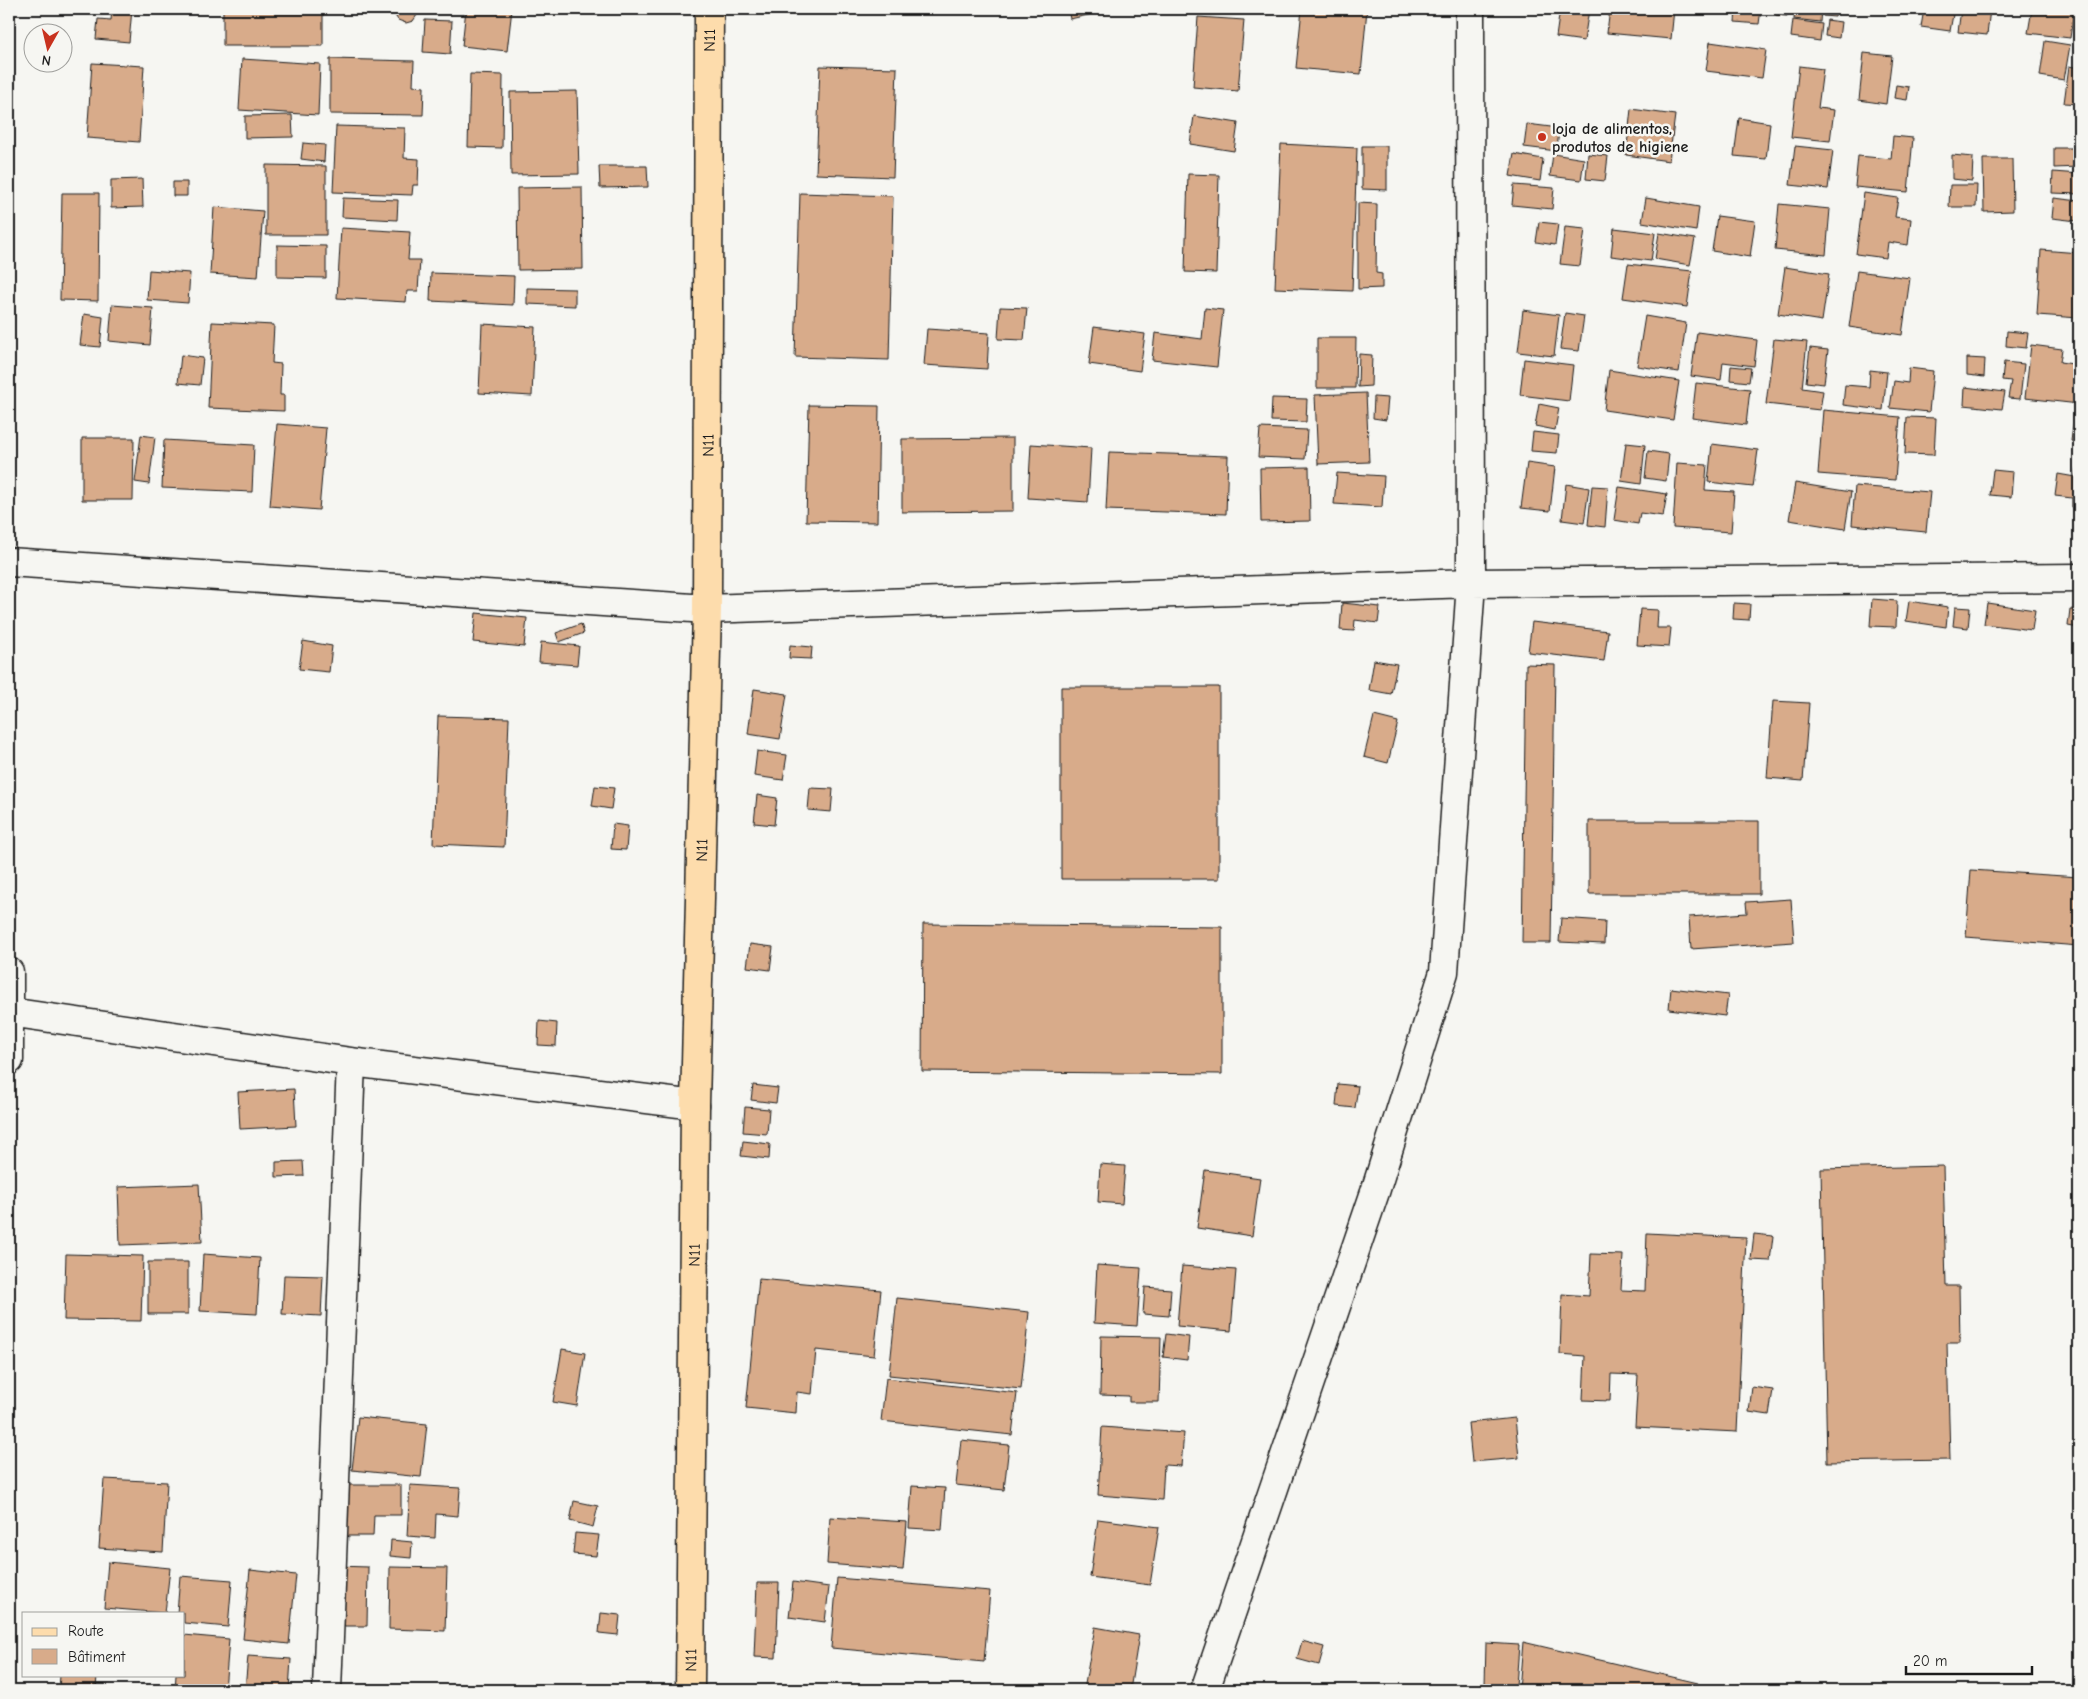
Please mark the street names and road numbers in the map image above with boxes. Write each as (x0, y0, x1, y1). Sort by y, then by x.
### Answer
street label: N11 (701, 29, 719, 52)
street label: N11 (700, 434, 718, 457)
street label: N11 (693, 838, 711, 862)
street label: N11 (686, 1243, 704, 1267)
street label: N11 (682, 1648, 700, 1672)

